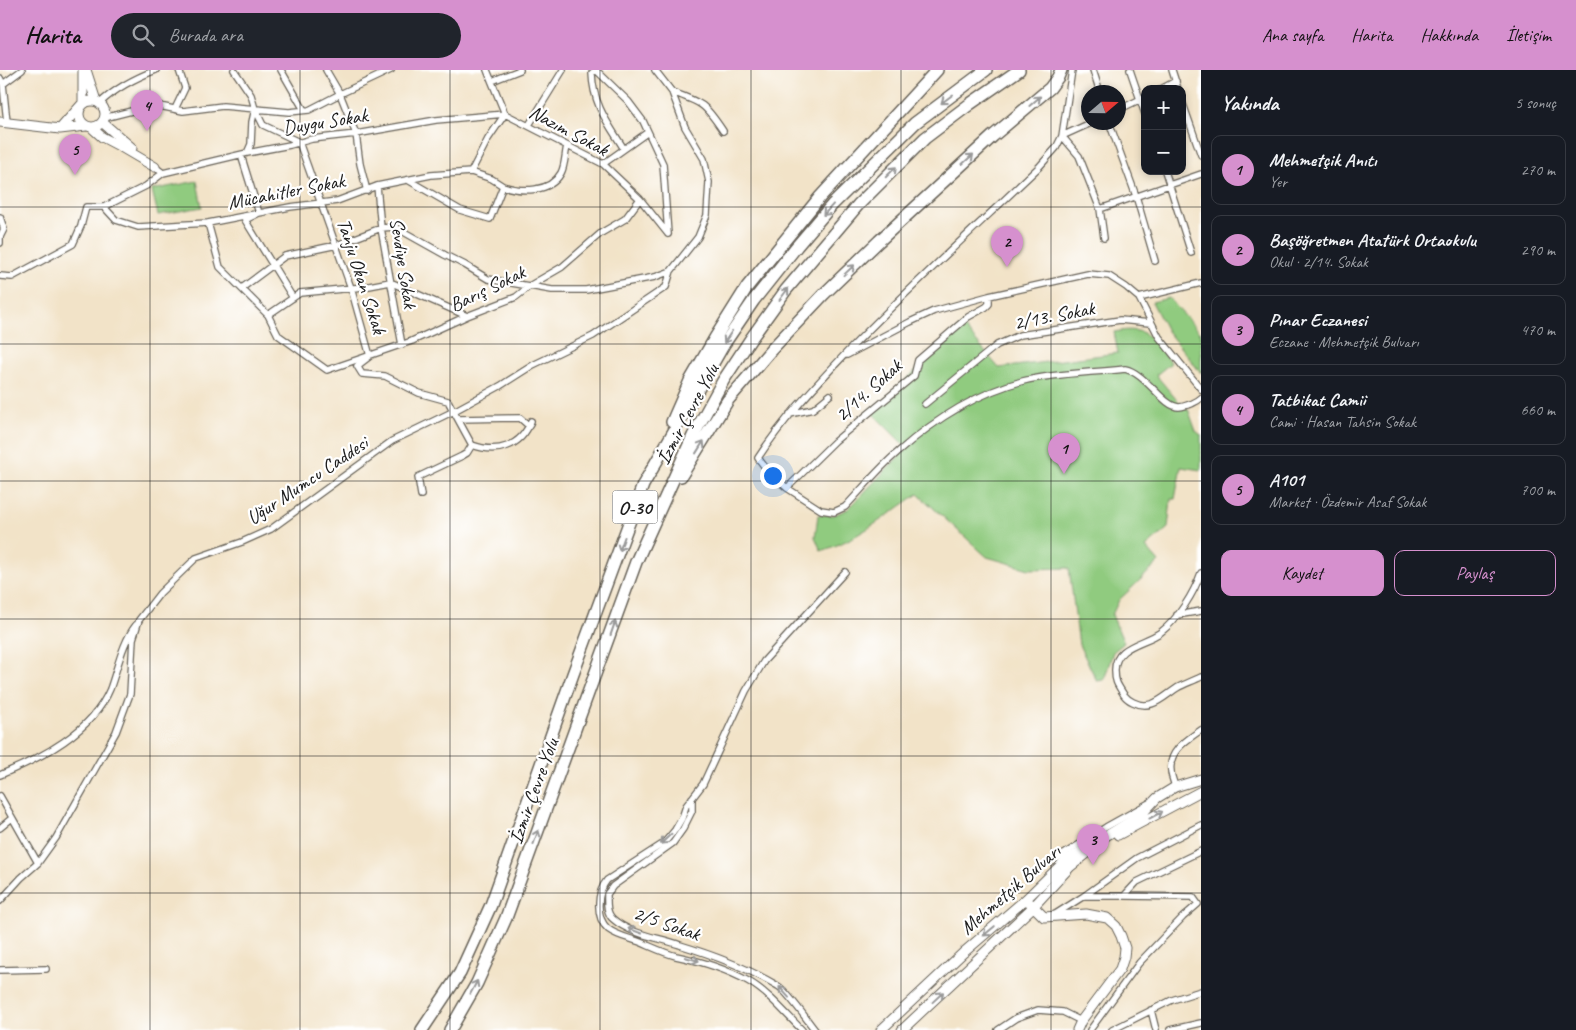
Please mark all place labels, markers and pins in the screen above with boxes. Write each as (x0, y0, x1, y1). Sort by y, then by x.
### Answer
pin: 4 (131, 90, 163, 131)
pin: 5 (59, 134, 91, 175)
pin: 2 (991, 226, 1023, 267)
pin: 1 (1048, 433, 1080, 474)
pin: 3 (1077, 824, 1109, 865)

